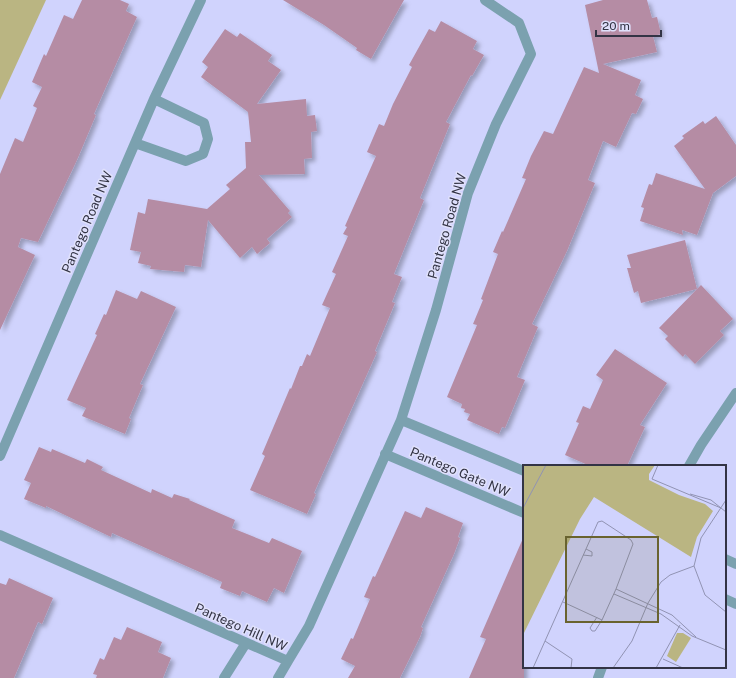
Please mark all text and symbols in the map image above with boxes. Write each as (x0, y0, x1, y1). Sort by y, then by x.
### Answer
scale bar (596, 12, 661, 38)
text: 20 m (602, 19, 630, 33)
street label: Pantego Road NW (59, 168, 115, 275)
street label: Pantego Road NW (425, 171, 469, 281)
street label: Pantego Gate NW (408, 444, 513, 500)
inset map (523, 465, 726, 668)
street label: Pantego Hill NW (193, 600, 290, 654)

